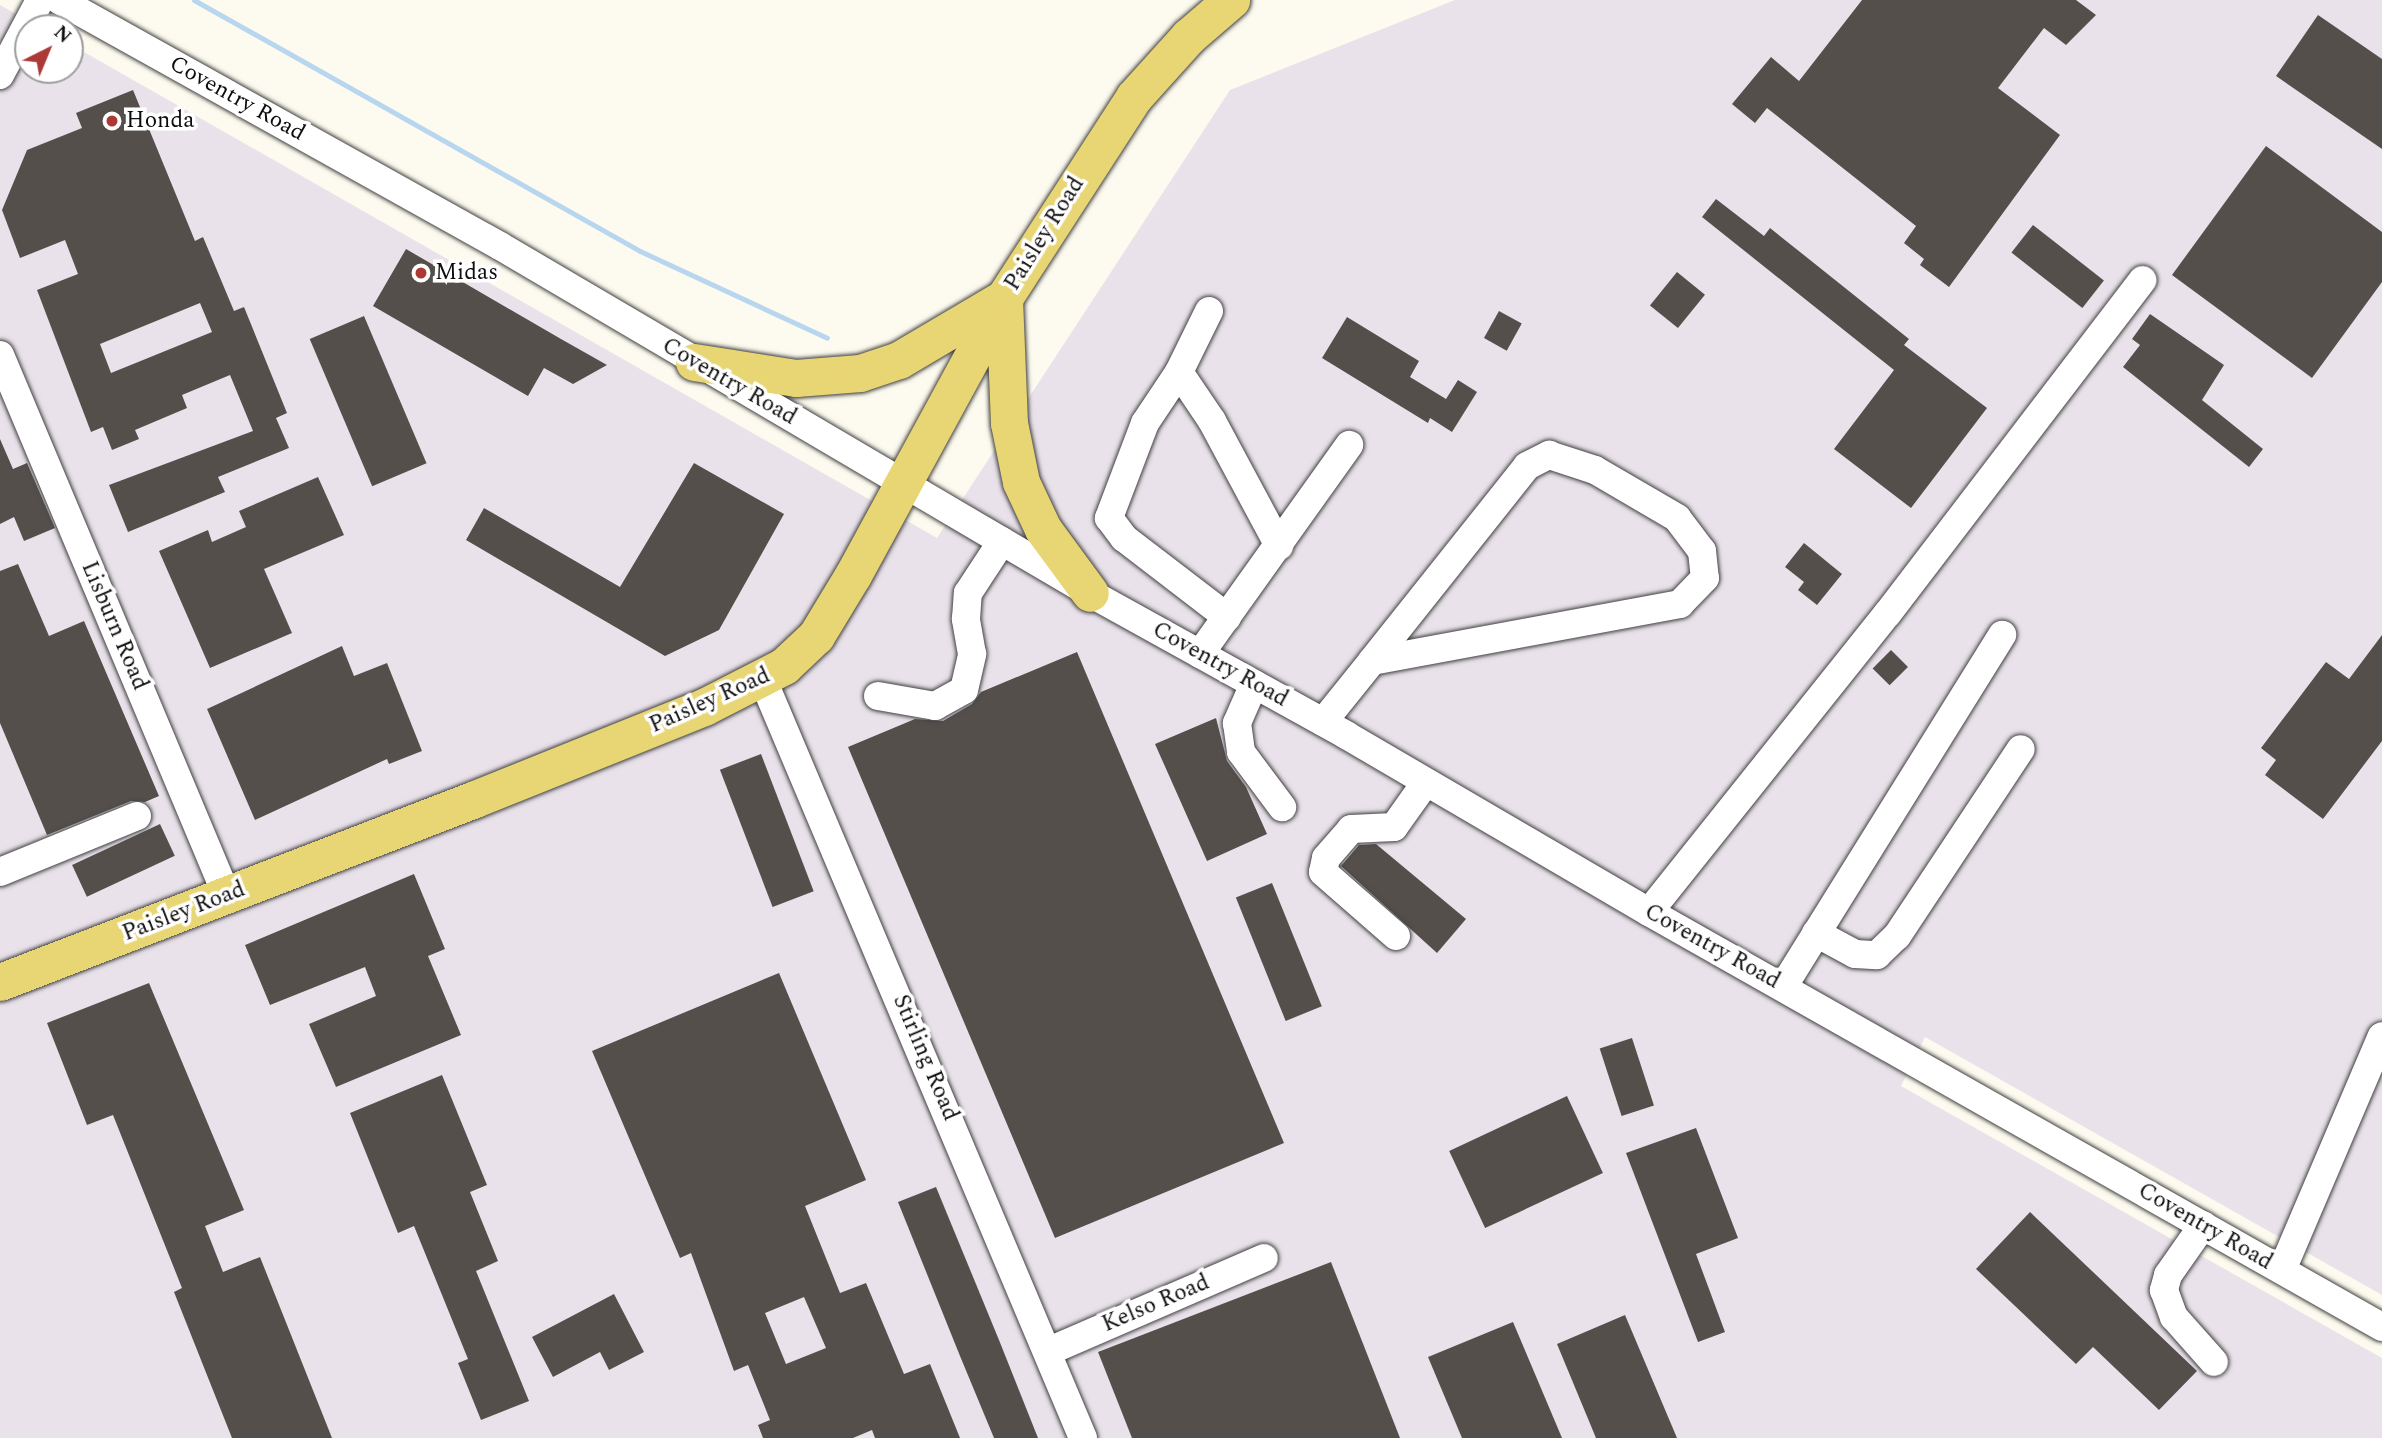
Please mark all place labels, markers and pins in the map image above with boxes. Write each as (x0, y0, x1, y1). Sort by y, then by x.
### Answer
place label: Honda (126, 107, 195, 135)
marker: Honda (104, 113, 120, 129)
place label: Midas (435, 259, 498, 287)
marker: Midas (413, 265, 429, 281)

